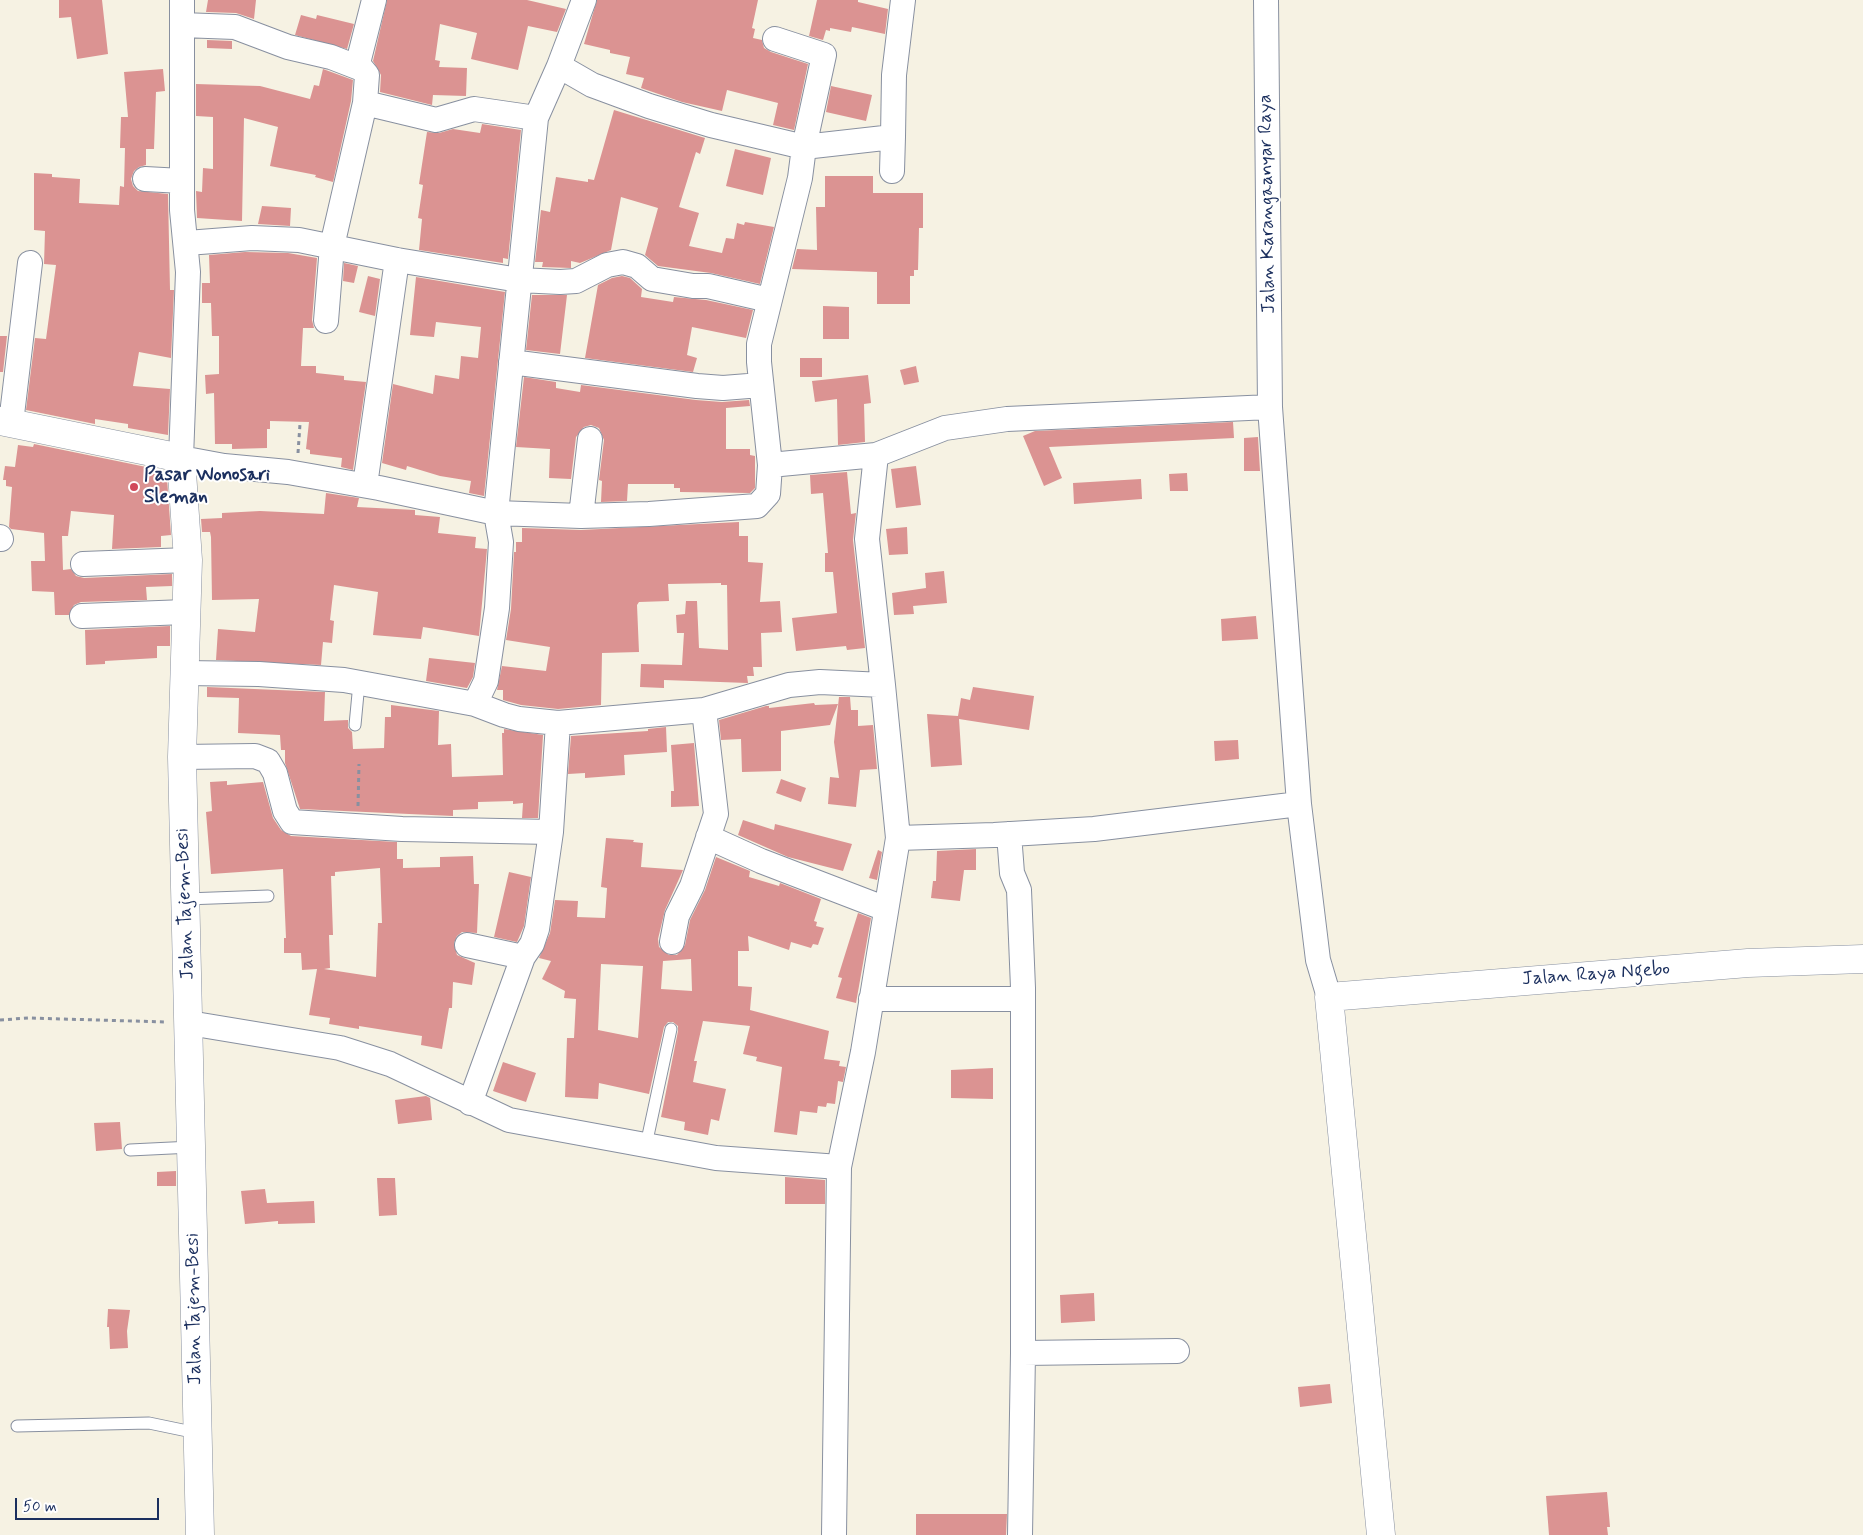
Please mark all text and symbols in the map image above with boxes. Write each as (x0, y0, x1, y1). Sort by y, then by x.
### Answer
street label: Jalan Karangaanyar Raya (1255, 94, 1281, 314)
place label: Pasar Wonosari Sleman (144, 465, 270, 509)
marker: Pasar Wonosari Sleman (128, 481, 140, 493)
street label: Jalan Tajem-Besi (172, 828, 200, 980)
street label: Jalan Raya Ngebo (1521, 958, 1671, 992)
street label: Jalan Tajem-Besi (182, 1233, 208, 1385)
scale bar (18, 1488, 161, 1520)
text: 50 m (23, 1497, 57, 1517)

